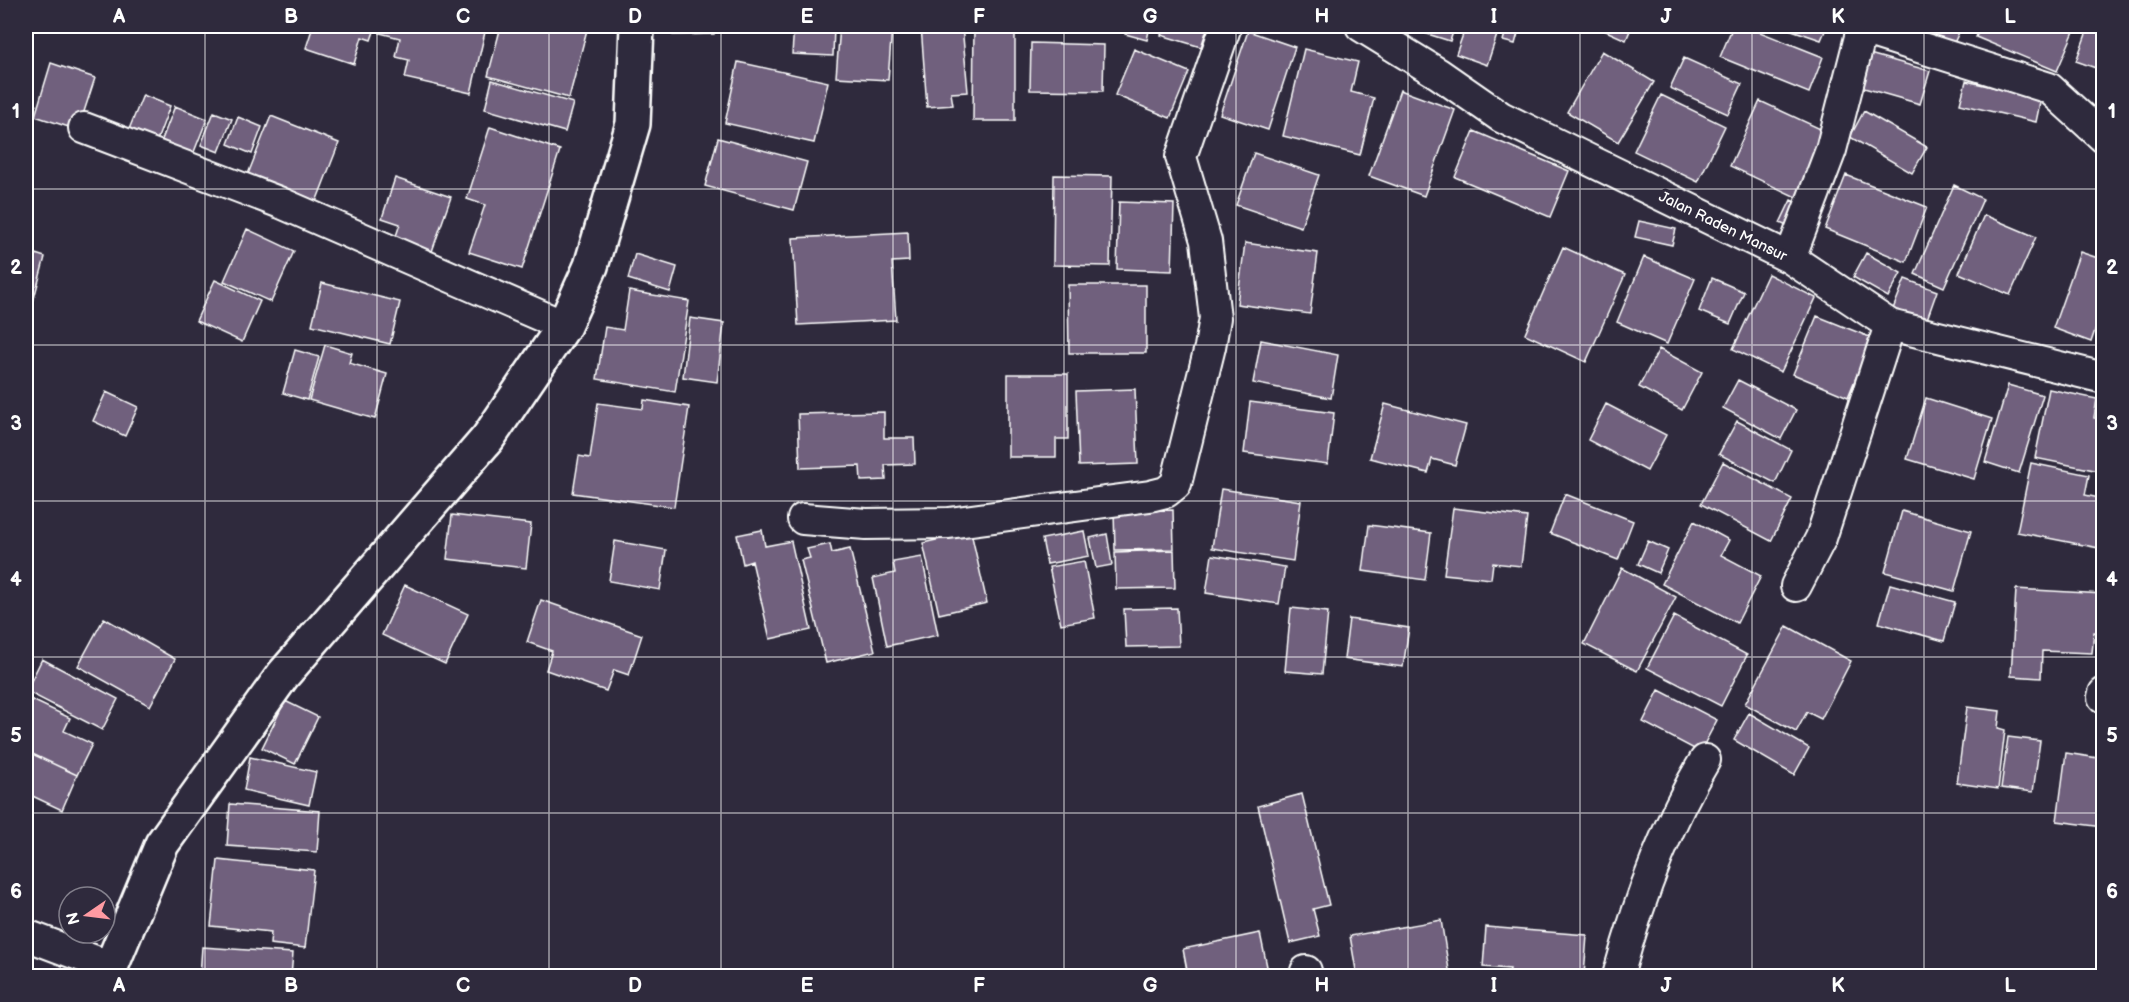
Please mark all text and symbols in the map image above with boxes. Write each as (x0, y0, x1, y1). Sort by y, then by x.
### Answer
text: A (112, 5, 126, 29)
text: B (284, 5, 298, 29)
text: C (456, 5, 470, 29)
text: D (628, 5, 642, 29)
text: E (801, 5, 814, 29)
text: F (973, 5, 985, 29)
text: G (1143, 5, 1158, 29)
text: H (1315, 5, 1329, 29)
text: I (1491, 5, 1497, 29)
text: J (1661, 5, 1673, 29)
text: K (1831, 5, 1845, 29)
text: L (2004, 5, 2016, 29)
text: 1 (12, 100, 20, 124)
text: 1 (2108, 100, 2116, 124)
street label: Jalan Raden Mansur (1655, 187, 1791, 266)
text: 2 (10, 256, 22, 280)
text: 2 (2106, 256, 2118, 280)
text: 3 (10, 412, 22, 436)
text: 3 (2106, 412, 2118, 436)
text: 4 (10, 568, 22, 592)
text: 4 (2106, 568, 2118, 592)
text: 5 (10, 724, 22, 748)
text: 5 (2106, 724, 2118, 748)
text: 6 (10, 880, 22, 904)
text: 6 (2106, 880, 2118, 904)
north arrow (57, 885, 117, 945)
text: N (63, 910, 85, 926)
text: A (112, 974, 126, 998)
text: B (284, 974, 298, 998)
text: C (456, 974, 470, 998)
text: D (628, 974, 642, 998)
text: E (801, 974, 814, 998)
text: F (973, 974, 985, 998)
text: G (1143, 974, 1158, 998)
text: H (1315, 974, 1329, 998)
text: I (1491, 974, 1497, 998)
text: J (1661, 974, 1673, 998)
text: K (1831, 974, 1845, 998)
text: L (2004, 974, 2016, 998)

